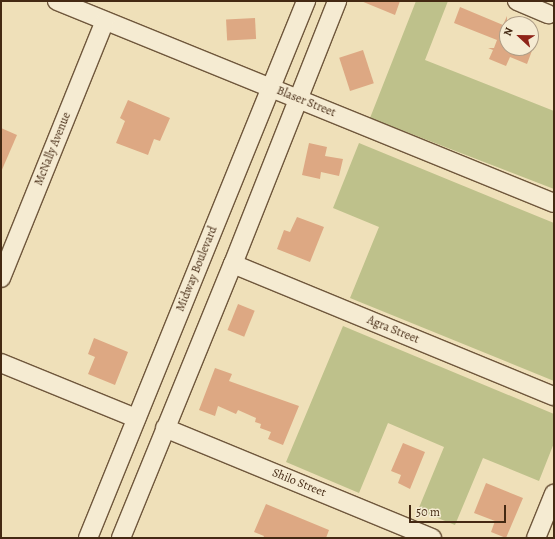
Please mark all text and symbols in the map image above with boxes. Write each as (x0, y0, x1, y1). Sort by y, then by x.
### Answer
north arrow (499, 16, 539, 56)
text: N (500, 25, 517, 38)
street label: Blaser Street (274, 84, 338, 120)
street label: McNally Avenue (32, 110, 74, 188)
street label: Midway Boulevard (173, 224, 221, 314)
street label: Agra Street (365, 313, 421, 347)
street label: Shilo Street (270, 466, 328, 500)
scale bar (411, 497, 508, 523)
text: 50 m (416, 504, 440, 520)

